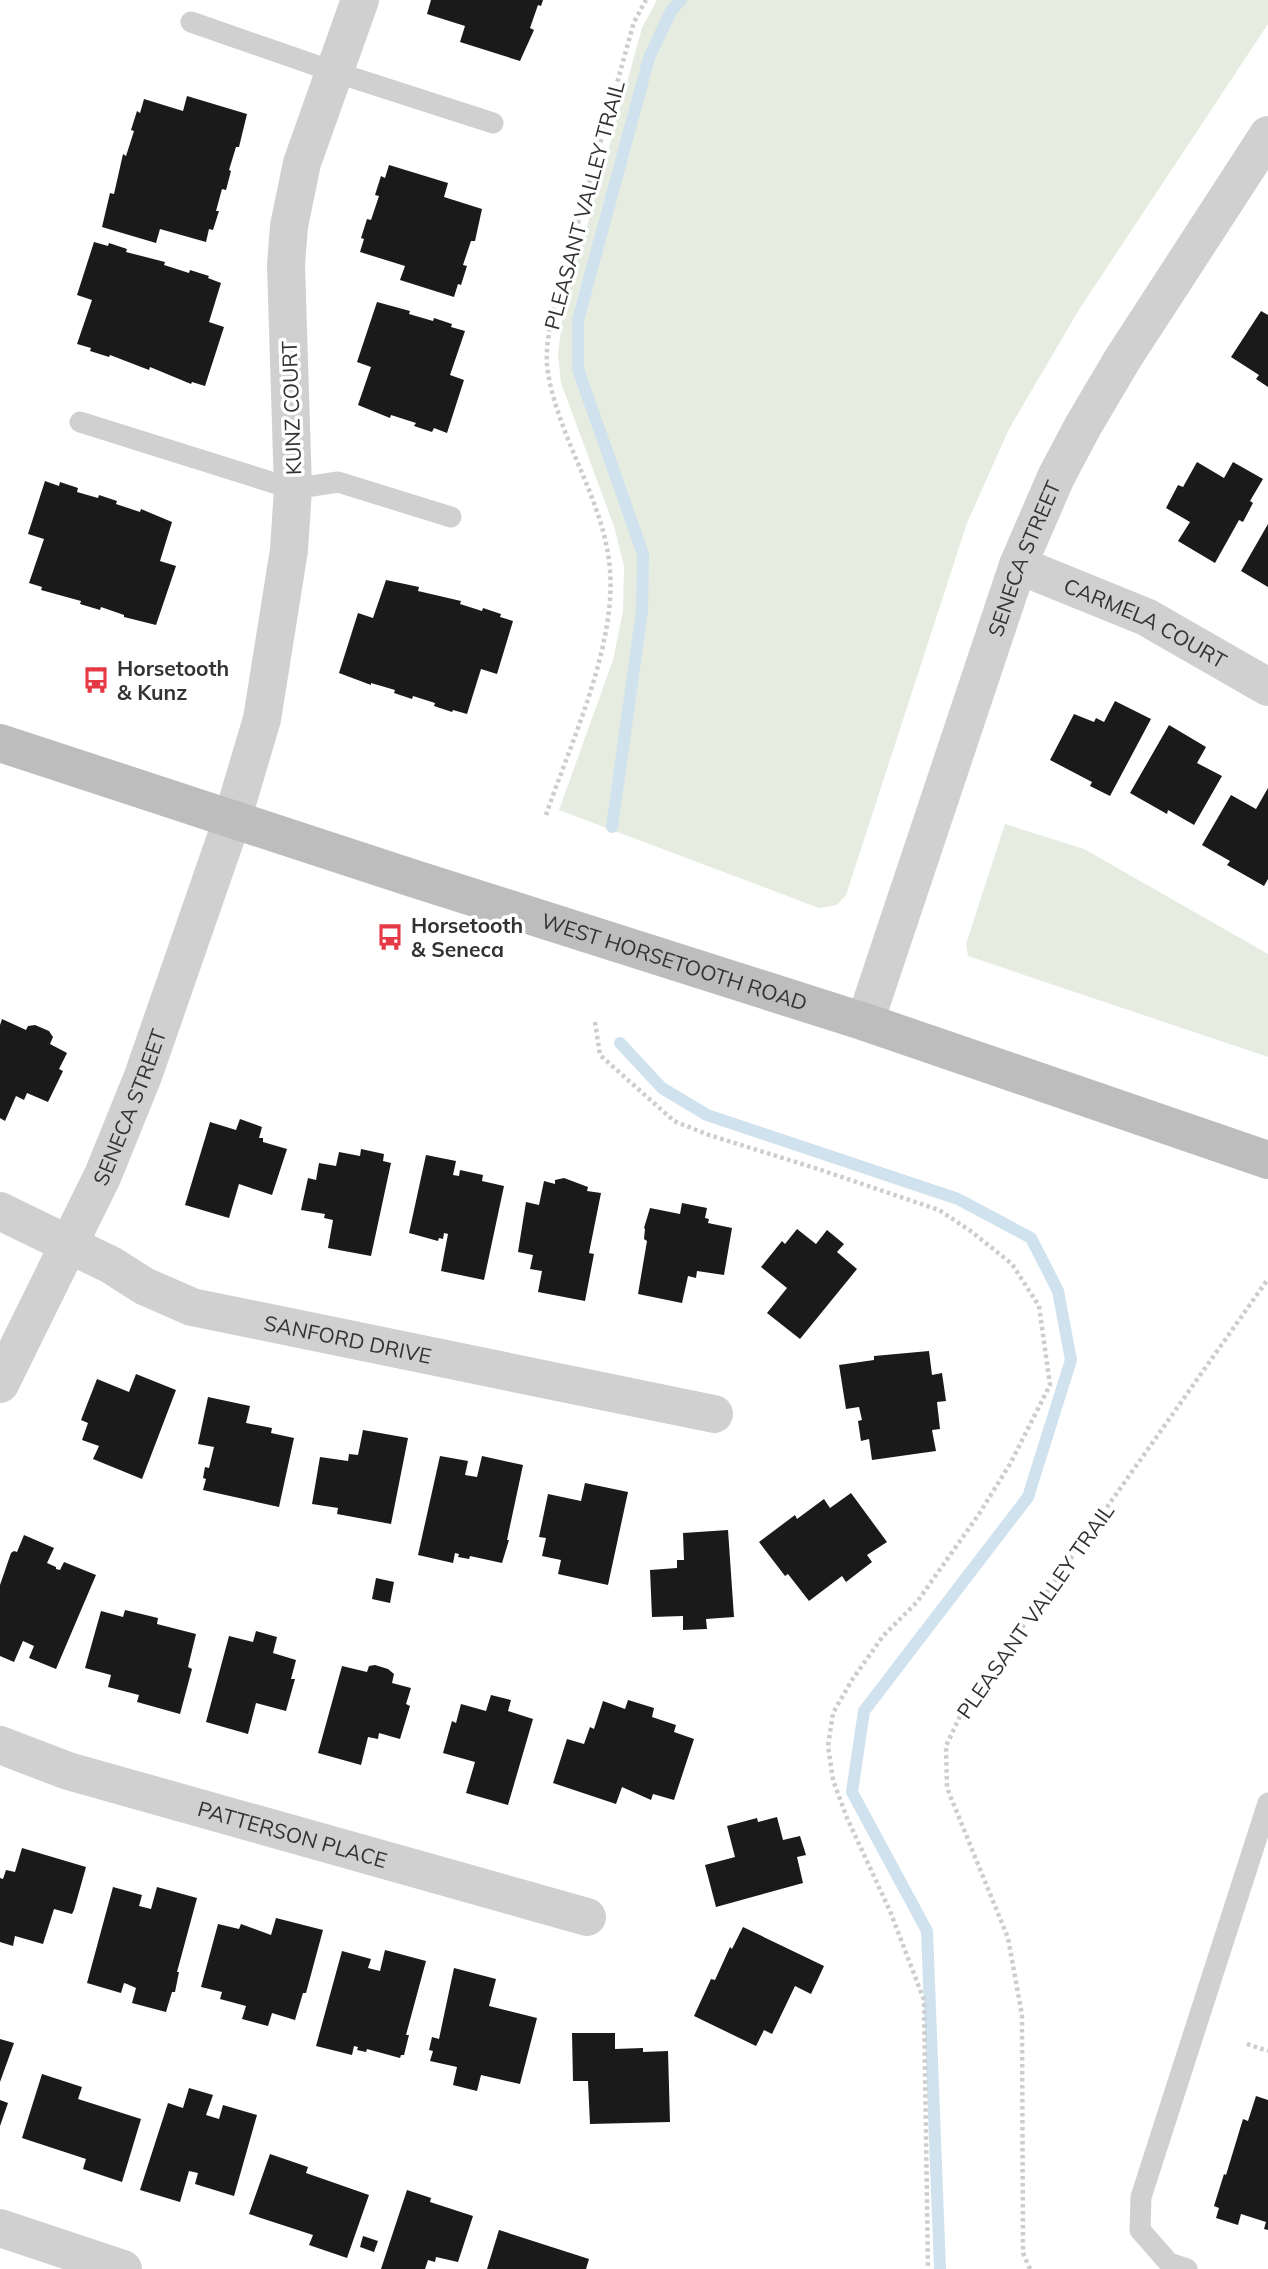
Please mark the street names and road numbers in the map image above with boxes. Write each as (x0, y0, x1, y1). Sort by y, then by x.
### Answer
street label: PLEASANT VALLEY TRAIL (538, 77, 630, 332)
street label: KUNZ COURT (276, 340, 306, 476)
street label: SENECA STREET (982, 476, 1066, 640)
street label: CARMELA COURT (1060, 572, 1232, 674)
street label: WEST HORSETOOTH ROAD (538, 907, 811, 1016)
street label: SENECA STREET (87, 1025, 171, 1189)
street label: SANFORD DRIVE (262, 1309, 434, 1369)
street label: PLEASANT VALLEY TRAIL (951, 1498, 1119, 1723)
street label: PATTERSON PLACE (195, 1795, 390, 1873)

